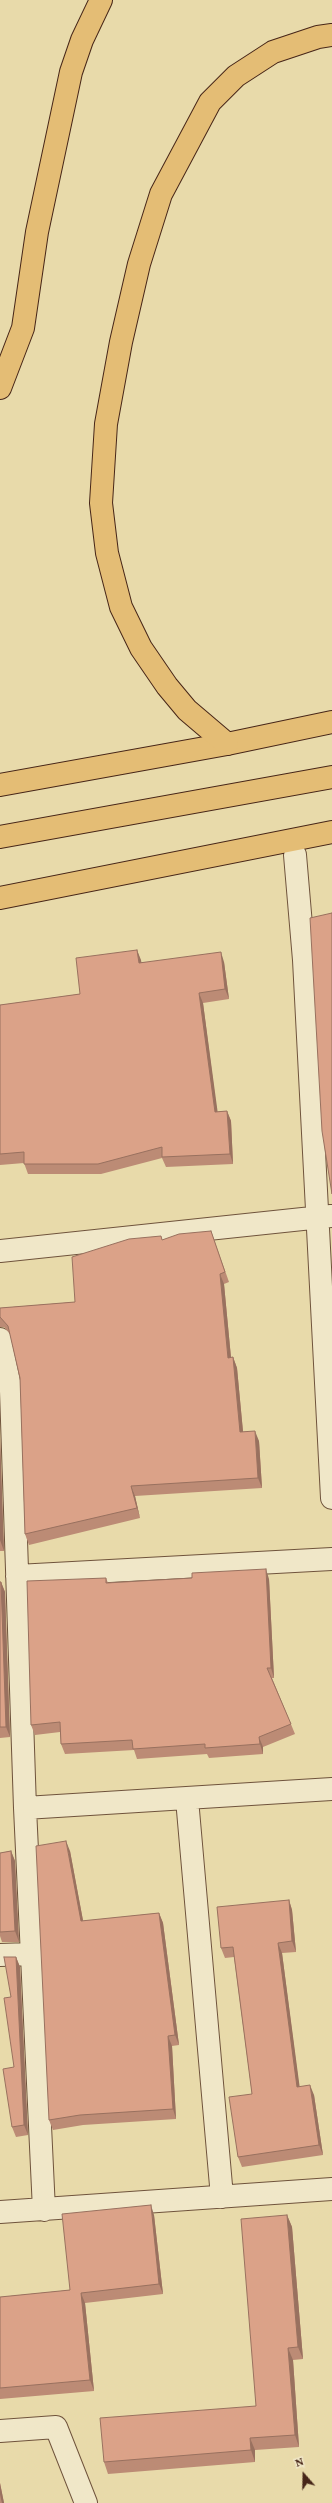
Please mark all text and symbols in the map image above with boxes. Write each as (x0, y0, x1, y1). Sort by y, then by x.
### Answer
north arrow (284, 2455, 324, 2495)
text: N (293, 2455, 306, 2472)

